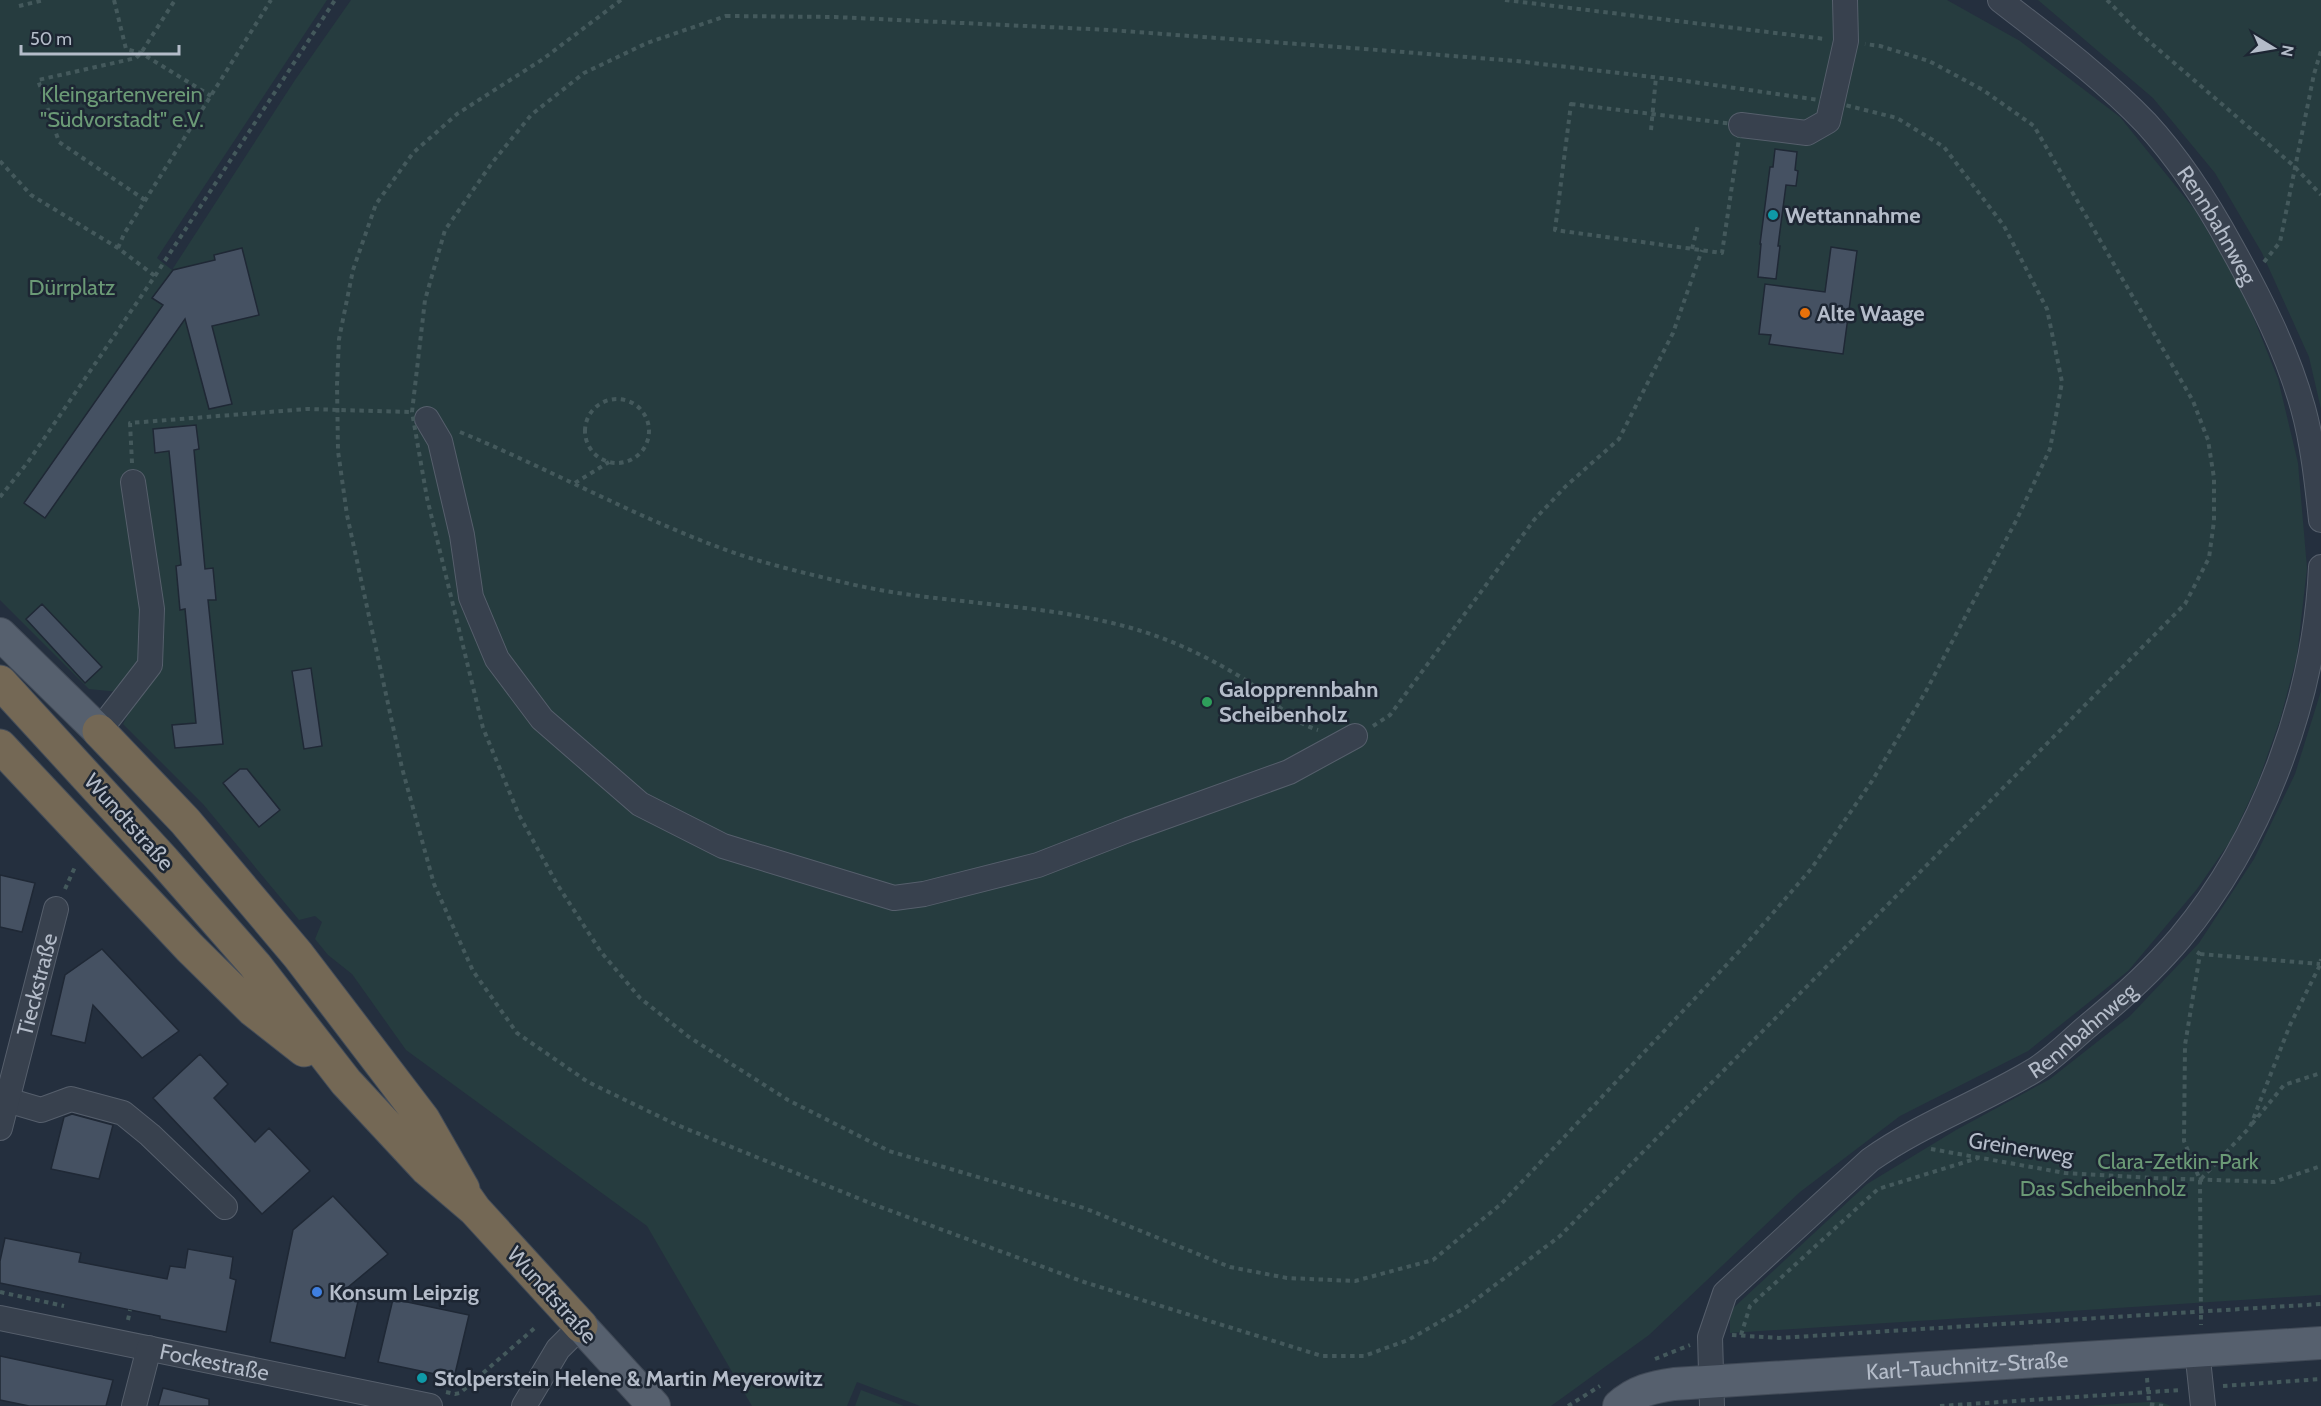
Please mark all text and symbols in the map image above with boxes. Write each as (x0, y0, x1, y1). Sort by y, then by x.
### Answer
scale bar (21, 18, 178, 56)
north arrow (2243, 18, 2303, 78)
text: 50 m (30, 28, 72, 50)
text: N (2277, 43, 2298, 58)
park label: Kleingartenverein "Südvorstadt" e.V. (40, 81, 204, 133)
street label: Rennbahnweg (2172, 160, 2263, 290)
place label: Wettannahme (1785, 202, 1921, 229)
marker: Wettannahme (1766, 208, 1780, 222)
park label: Dürrplatz (29, 274, 115, 301)
place label: Alte Waage (1817, 300, 1925, 327)
marker: Alte Waage (1798, 306, 1812, 320)
place label: Galopprennbahn Scheibenholz (1219, 676, 1378, 728)
marker: Galopprennbahn Scheibenholz (1200, 695, 1214, 709)
street label: Wundtstraße (78, 768, 180, 876)
street label: Tieckstraße (11, 930, 63, 1039)
street label: Rennbahnweg (2023, 976, 2143, 1084)
street label: Greinerweg (1967, 1126, 2076, 1170)
park label: Clara-Zetkin-Park (2097, 1148, 2259, 1175)
park label: Das Scheibenholz (2020, 1175, 2186, 1202)
street label: Wundtstraße (501, 1241, 603, 1349)
place label: Konsum Leipzig (329, 1279, 479, 1306)
marker: Konsum Leipzig (310, 1285, 324, 1299)
street label: Fockestraße (157, 1338, 272, 1386)
street label: Karl-Tauchnitz-Straße (1865, 1346, 2069, 1385)
place label: Stolperstein Helene & Martin Meyerowitz (434, 1365, 823, 1392)
marker: Stolperstein Helene & Martin Meyerowitz (415, 1371, 429, 1385)

